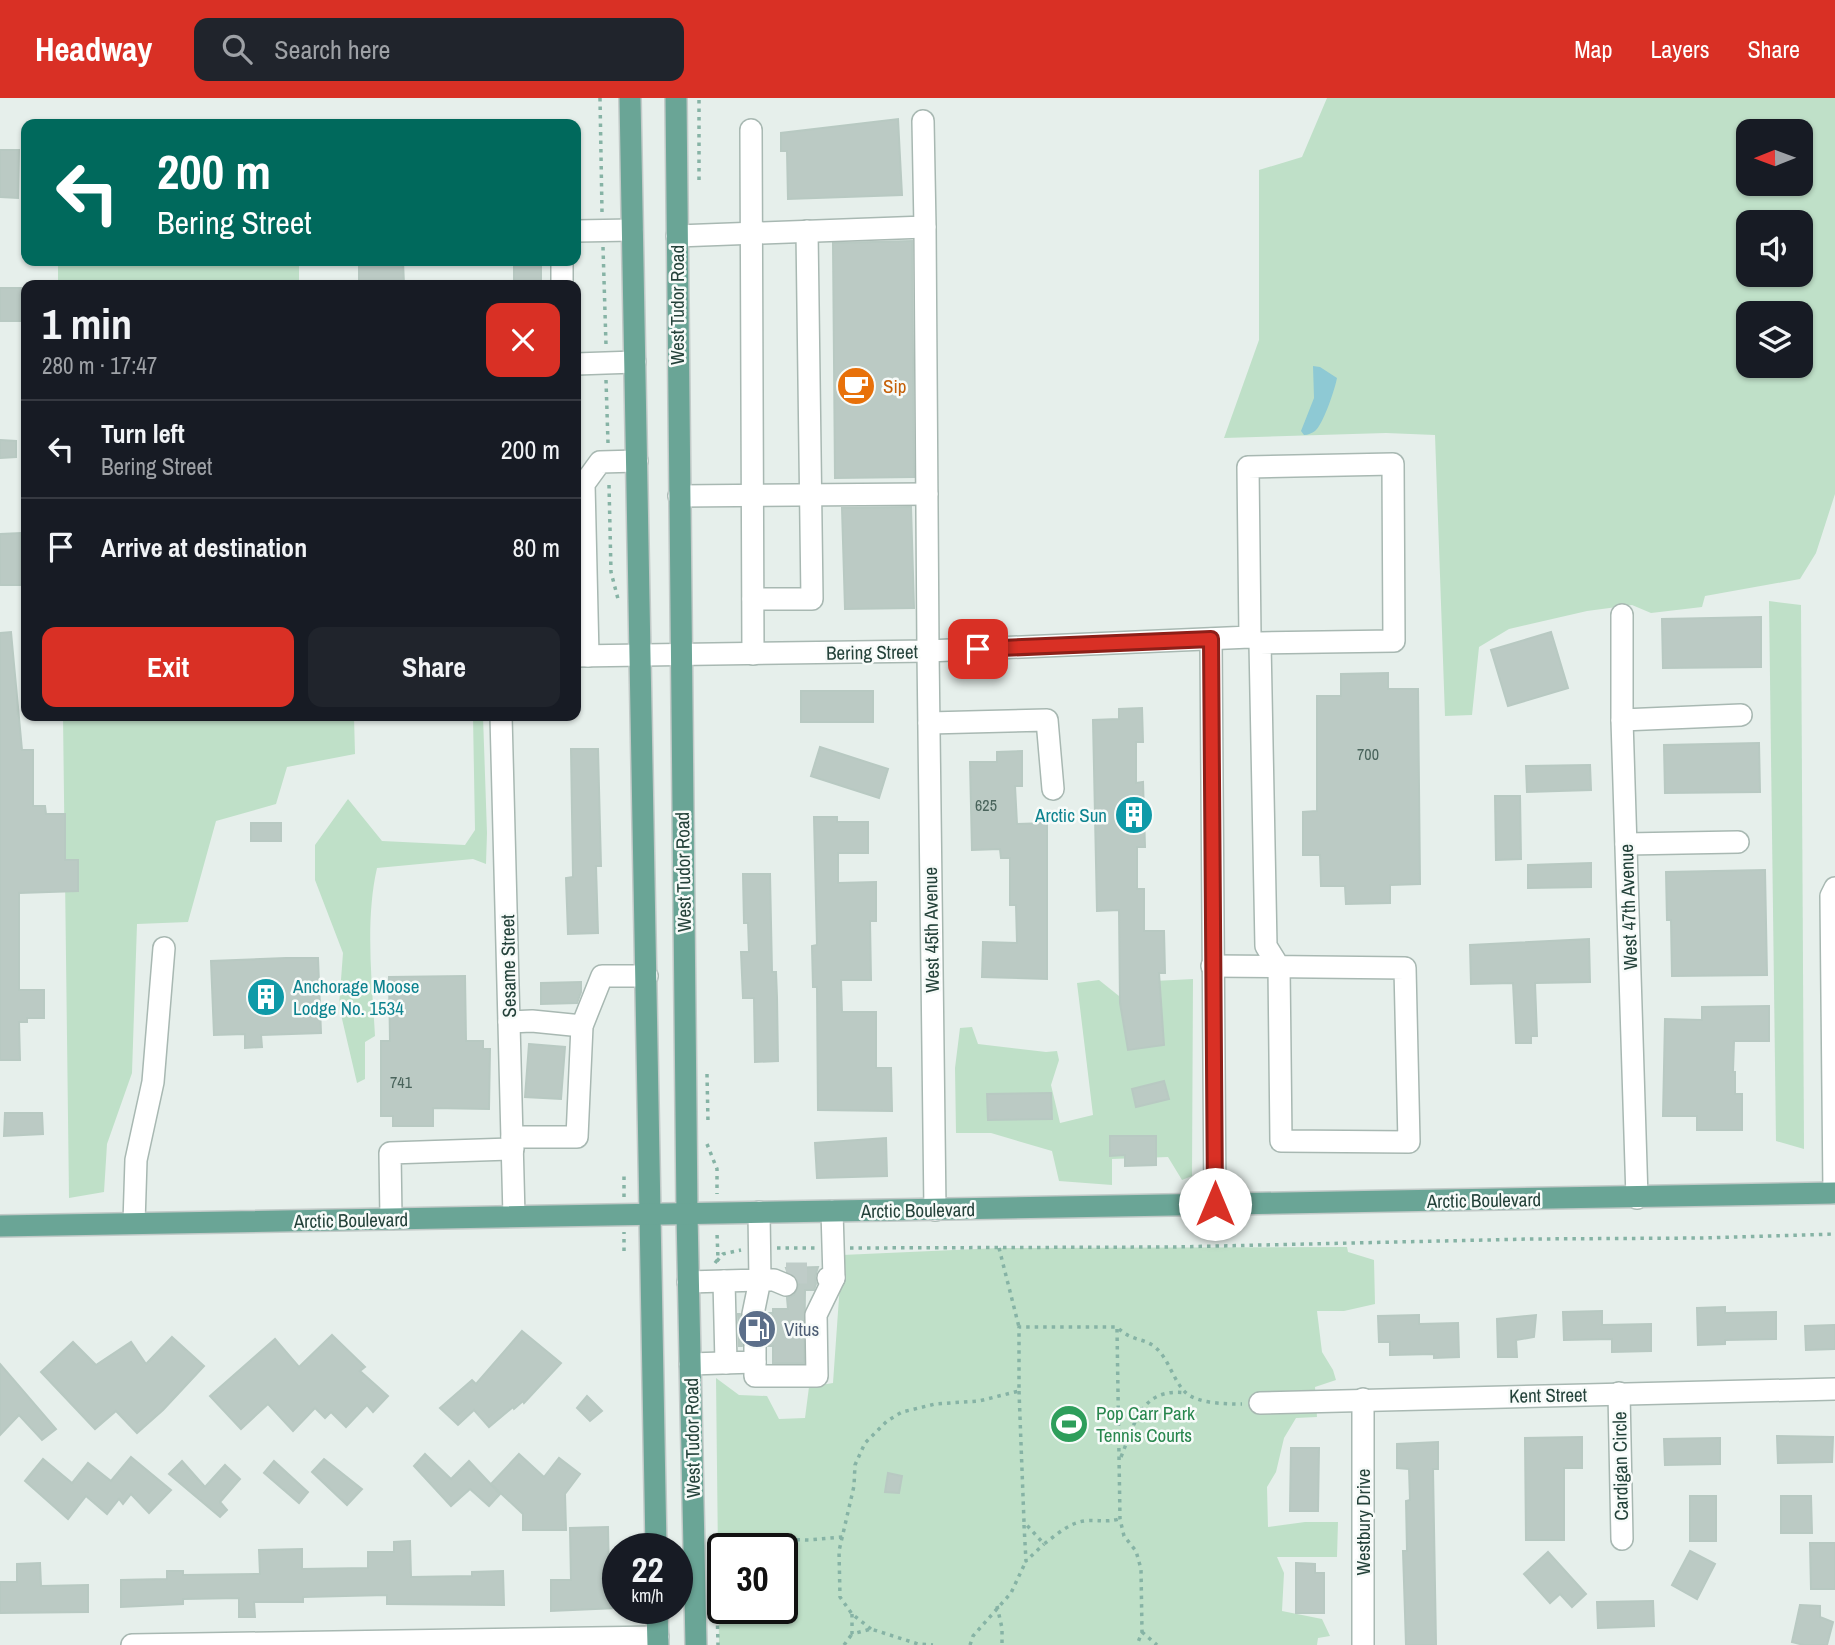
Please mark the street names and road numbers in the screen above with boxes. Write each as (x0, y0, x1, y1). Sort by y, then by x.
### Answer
street label: West Tudor Road (664, 245, 690, 365)
street label: Bering Street (826, 638, 919, 666)
street label: West Tudor Road (669, 812, 697, 932)
street label: West 47th Avenue (1613, 844, 1643, 970)
street label: West 45th Avenue (917, 867, 945, 993)
street label: Sesame Street (494, 914, 522, 1018)
street label: Arctic Boulevard (1426, 1186, 1541, 1214)
street label: Arctic Boulevard (860, 1196, 975, 1224)
street label: Arctic Boulevard (293, 1206, 408, 1234)
street label: West Tudor Road (678, 1378, 706, 1498)
street label: Kent Street (1509, 1381, 1588, 1409)
street label: Cardigan Circle (1606, 1411, 1634, 1521)
street label: Westbury Drive (1350, 1468, 1376, 1576)

